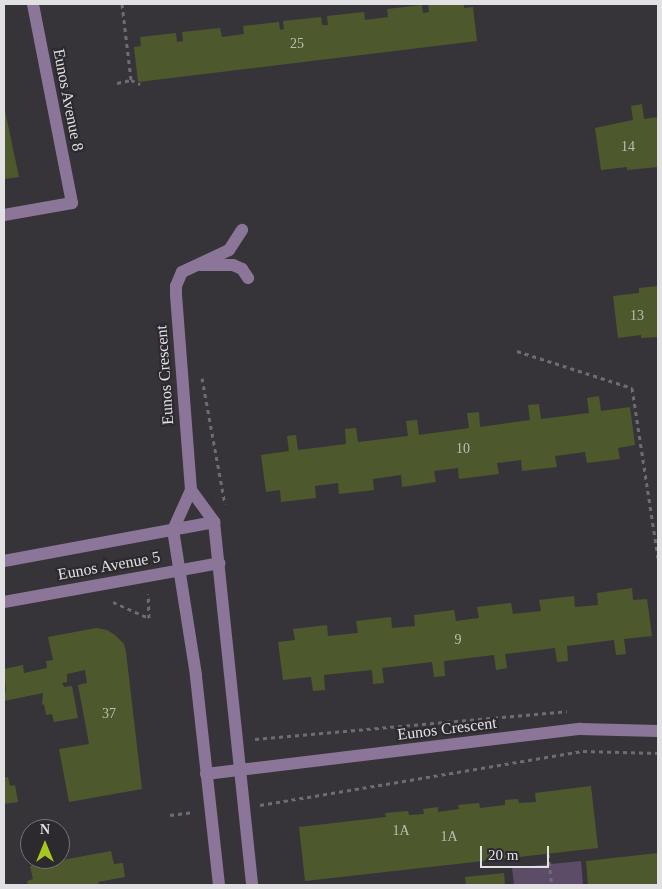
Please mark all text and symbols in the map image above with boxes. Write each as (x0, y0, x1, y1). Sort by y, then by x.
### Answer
house number: 25 (290, 36, 304, 52)
street label: Eunos Avenue 8 (49, 47, 87, 153)
house number: 14 (621, 139, 635, 155)
house number: 13 (630, 308, 644, 324)
street label: Eunos Crescent (152, 324, 178, 426)
house number: 10 (456, 441, 470, 457)
street label: Eunos Avenue 5 (56, 547, 162, 585)
house number: 9 (454, 632, 462, 648)
house number: 37 (102, 706, 116, 722)
street label: Eunos Crescent (396, 713, 498, 745)
north arrow (20, 819, 70, 869)
text: N (40, 822, 50, 837)
house number: 1A (392, 823, 410, 839)
house number: 1A (440, 829, 458, 845)
scale bar (482, 836, 551, 868)
text: 20 m (488, 847, 518, 863)

